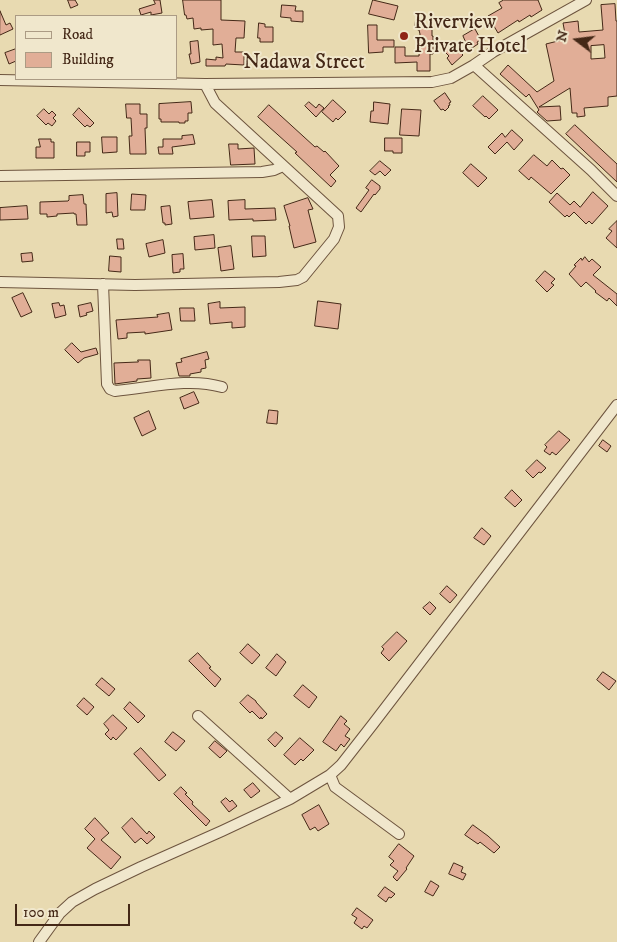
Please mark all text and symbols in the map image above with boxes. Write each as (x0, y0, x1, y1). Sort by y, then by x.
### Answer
place label: Riverview Private Hotel (414, 11, 527, 61)
legend (15, 15, 178, 80)
north arrow (552, 15, 602, 65)
text: Road (62, 25, 93, 44)
text: N (552, 28, 573, 44)
marker: Riverview Private Hotel (398, 30, 410, 42)
text: Building (62, 50, 114, 69)
street label: Nadawa Street (243, 51, 365, 77)
scale bar (18, 894, 132, 926)
text: 100 m (23, 903, 59, 922)

